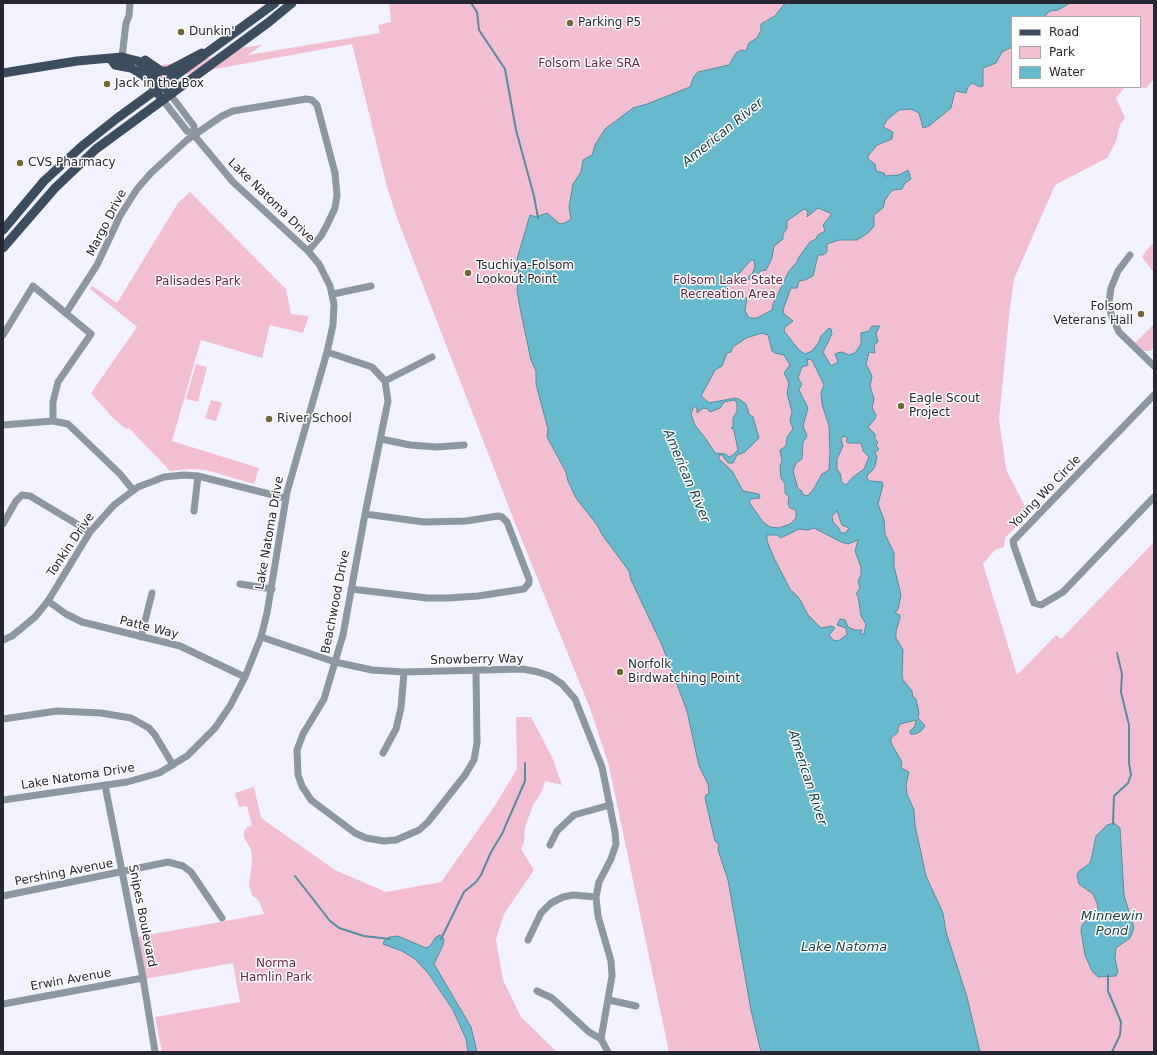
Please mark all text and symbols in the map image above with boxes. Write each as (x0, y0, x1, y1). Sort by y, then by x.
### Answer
place label: Parking P5 (578, 16, 641, 30)
legend (1011, 16, 1141, 88)
marker: Parking P5 (565, 18, 575, 28)
place label: Dunkin' (189, 25, 235, 39)
text: Road (1049, 25, 1079, 39)
marker: Dunkin' (176, 27, 186, 37)
text: Park (1049, 45, 1075, 59)
park label: Folsom Lake SRA (538, 57, 640, 71)
text: Water (1049, 65, 1084, 79)
place label: Jack in the Box (115, 77, 204, 91)
marker: Jack in the Box (102, 79, 112, 89)
water label: American River (679, 96, 767, 170)
place label: CVS Pharmacy (28, 156, 116, 170)
street label: Lake Natoma Drive (225, 156, 317, 246)
marker: CVS Pharmacy (15, 158, 25, 168)
street label: Margo Drive (84, 187, 130, 259)
place label: Tsuchiya-Folsom Lookout Point (476, 259, 574, 287)
marker: Tsuchiya-Folsom Lookout Point (463, 268, 473, 278)
park label: Folsom Lake State Recreation Area (673, 274, 783, 302)
park label: Palisades Park (155, 275, 241, 289)
place label: Folsom Veterans Hall (1053, 300, 1133, 328)
marker: Folsom Veterans Hall (1136, 309, 1146, 319)
place label: Eagle Scout Project (909, 392, 980, 420)
marker: Eagle Scout Project (896, 401, 906, 411)
place label: River School (277, 412, 352, 426)
marker: River School (264, 414, 274, 424)
water label: American River (659, 427, 713, 525)
street label: Young Wo Circle (1008, 453, 1084, 531)
street label: Lake Natoma Drive (253, 475, 287, 591)
street label: Tonkin Drive (44, 510, 98, 580)
street label: Beachwood Drive (319, 549, 353, 655)
street label: Patte Way (118, 614, 180, 642)
street label: Snowberry Way (430, 652, 524, 668)
place label: Norfolk Birdwatching Point (628, 658, 740, 686)
marker: Norfolk Birdwatching Point (615, 667, 625, 677)
water label: American River (784, 728, 830, 828)
street label: Lake Natoma Drive (20, 761, 136, 793)
street label: Pershing Avenue (14, 856, 114, 890)
street label: Snipes Boulevard (125, 863, 159, 969)
water label: Minnewin Pond (1081, 909, 1143, 940)
water label: Lake Natoma (801, 940, 887, 956)
park label: Norma Hamlin Park (240, 957, 312, 985)
street label: Erwin Avenue (30, 966, 112, 994)

